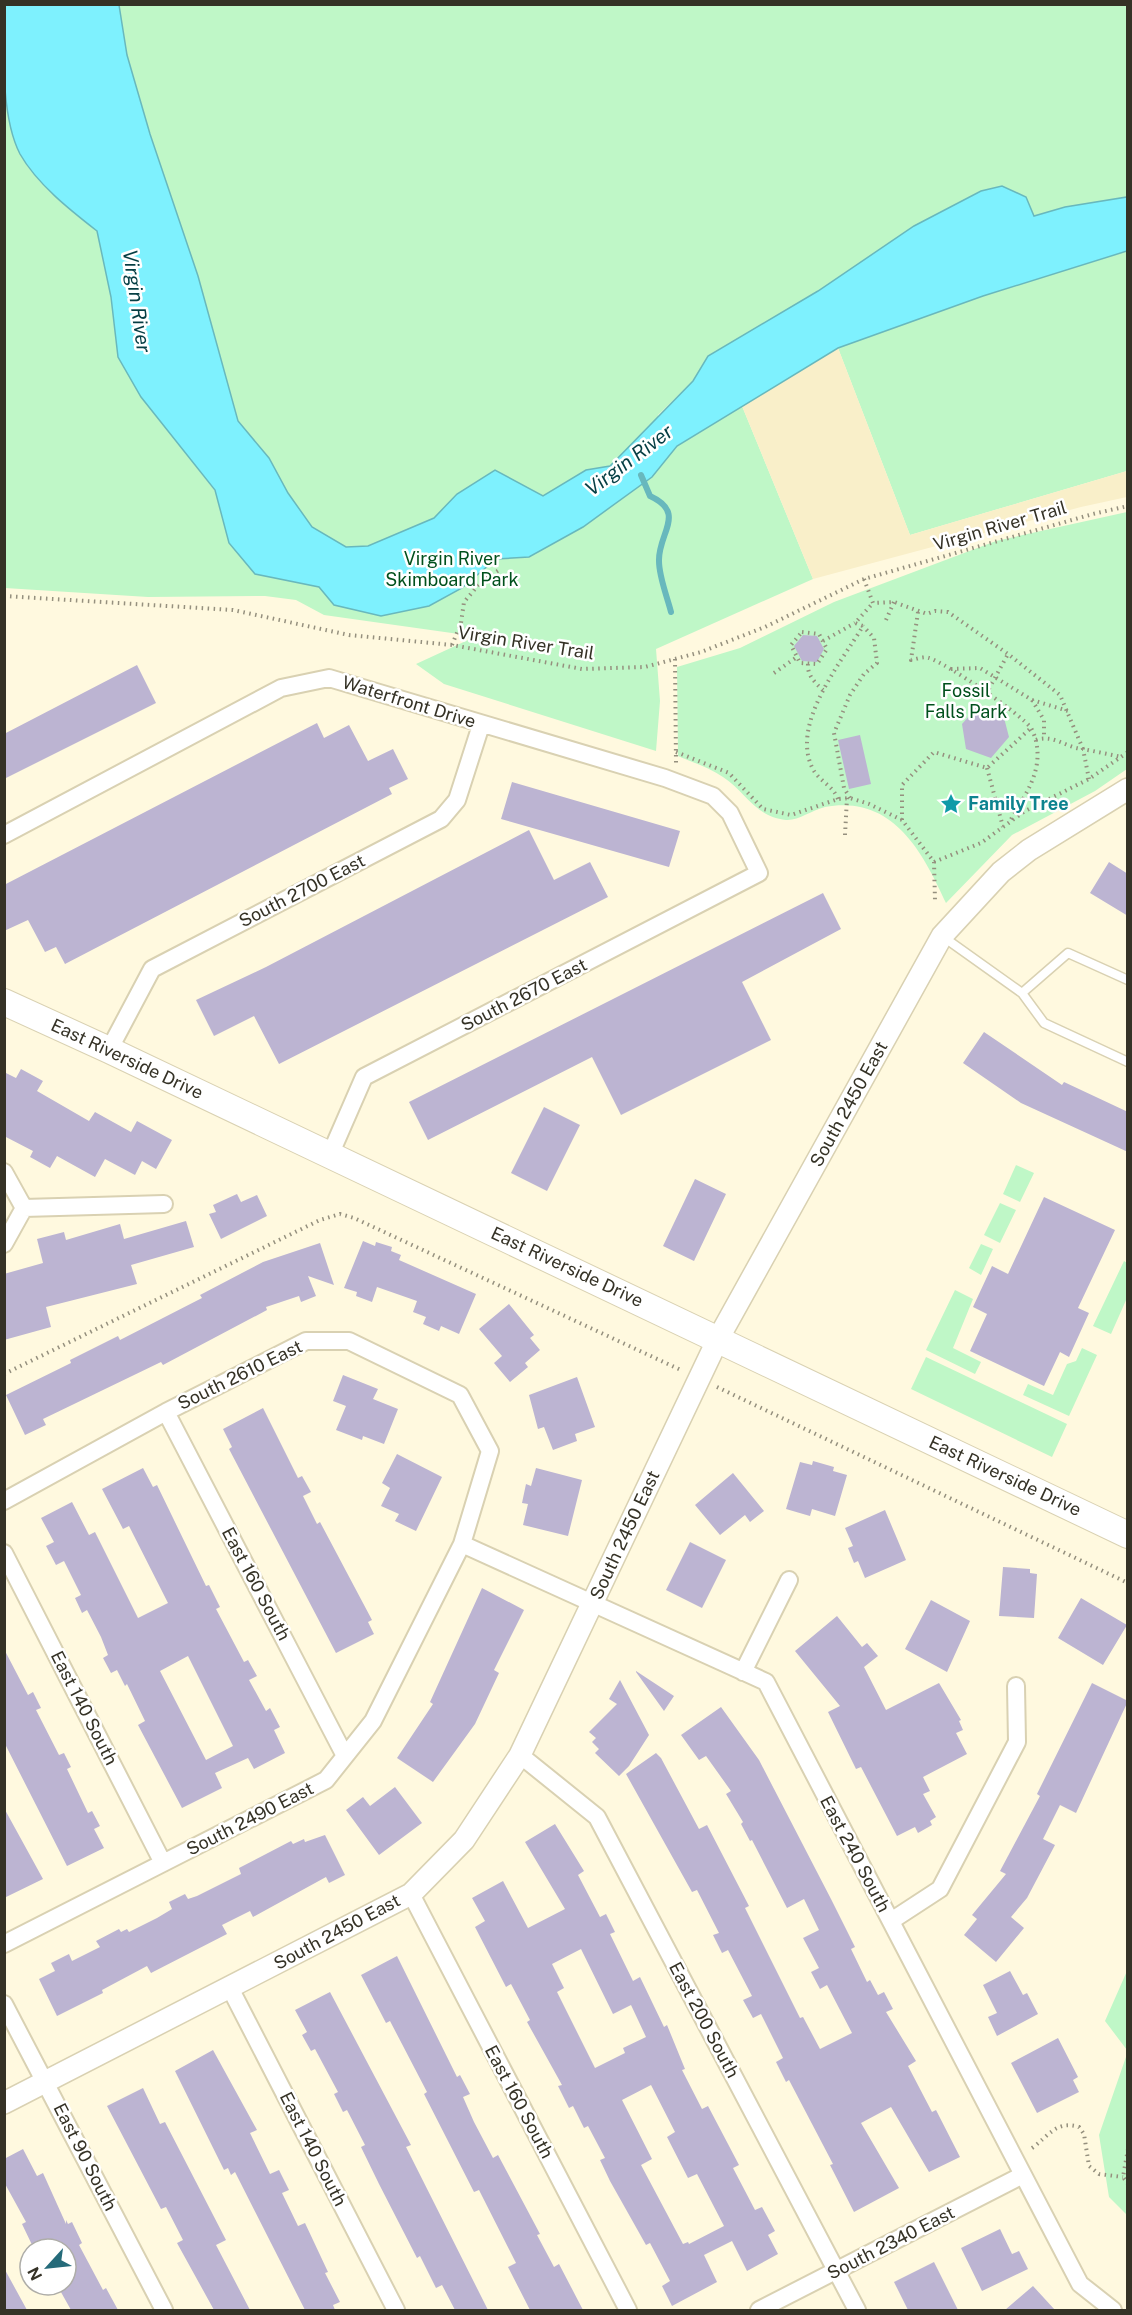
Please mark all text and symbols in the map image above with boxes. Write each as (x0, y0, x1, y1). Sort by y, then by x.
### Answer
water label: Virgin River (118, 248, 156, 354)
water label: Virgin River (580, 419, 678, 501)
street label: Virgin River Trail (931, 496, 1069, 555)
park label: Virgin River Skimboard Park (385, 548, 519, 590)
street label: Virgin River Trail (456, 621, 596, 664)
street label: Waterfront Drive (340, 671, 479, 732)
park label: Fossil Falls Park (925, 680, 1007, 722)
place icon: Family Tree (939, 792, 963, 816)
place label: Family Tree (968, 793, 1069, 814)
street label: South 2700 East (235, 850, 368, 931)
street label: South 2670 East (457, 954, 590, 1035)
street label: East Riverside Drive (48, 1014, 207, 1103)
street label: South 2450 East (805, 1037, 892, 1170)
street label: East Riverside Drive (488, 1222, 647, 1311)
street label: South 2610 East (174, 1335, 305, 1414)
street label: East Riverside Drive (926, 1431, 1085, 1520)
street label: South 2450 East (585, 1467, 664, 1603)
street label: East 160 South (218, 1524, 295, 1644)
street label: East 140 South (47, 1647, 122, 1768)
street label: South 2490 East (183, 1777, 317, 1860)
street label: East 240 South (816, 1792, 895, 1915)
street label: South 2450 East (270, 1889, 404, 1974)
street label: East 200 South (665, 1958, 744, 2081)
street label: East 160 South (481, 2042, 558, 2162)
street label: East 140 South (276, 2088, 351, 2209)
street label: East 90 South (49, 2100, 122, 2214)
street label: South 2340 East (824, 2201, 958, 2284)
north arrow (18, 2237, 78, 2297)
text: N (24, 2264, 46, 2283)

